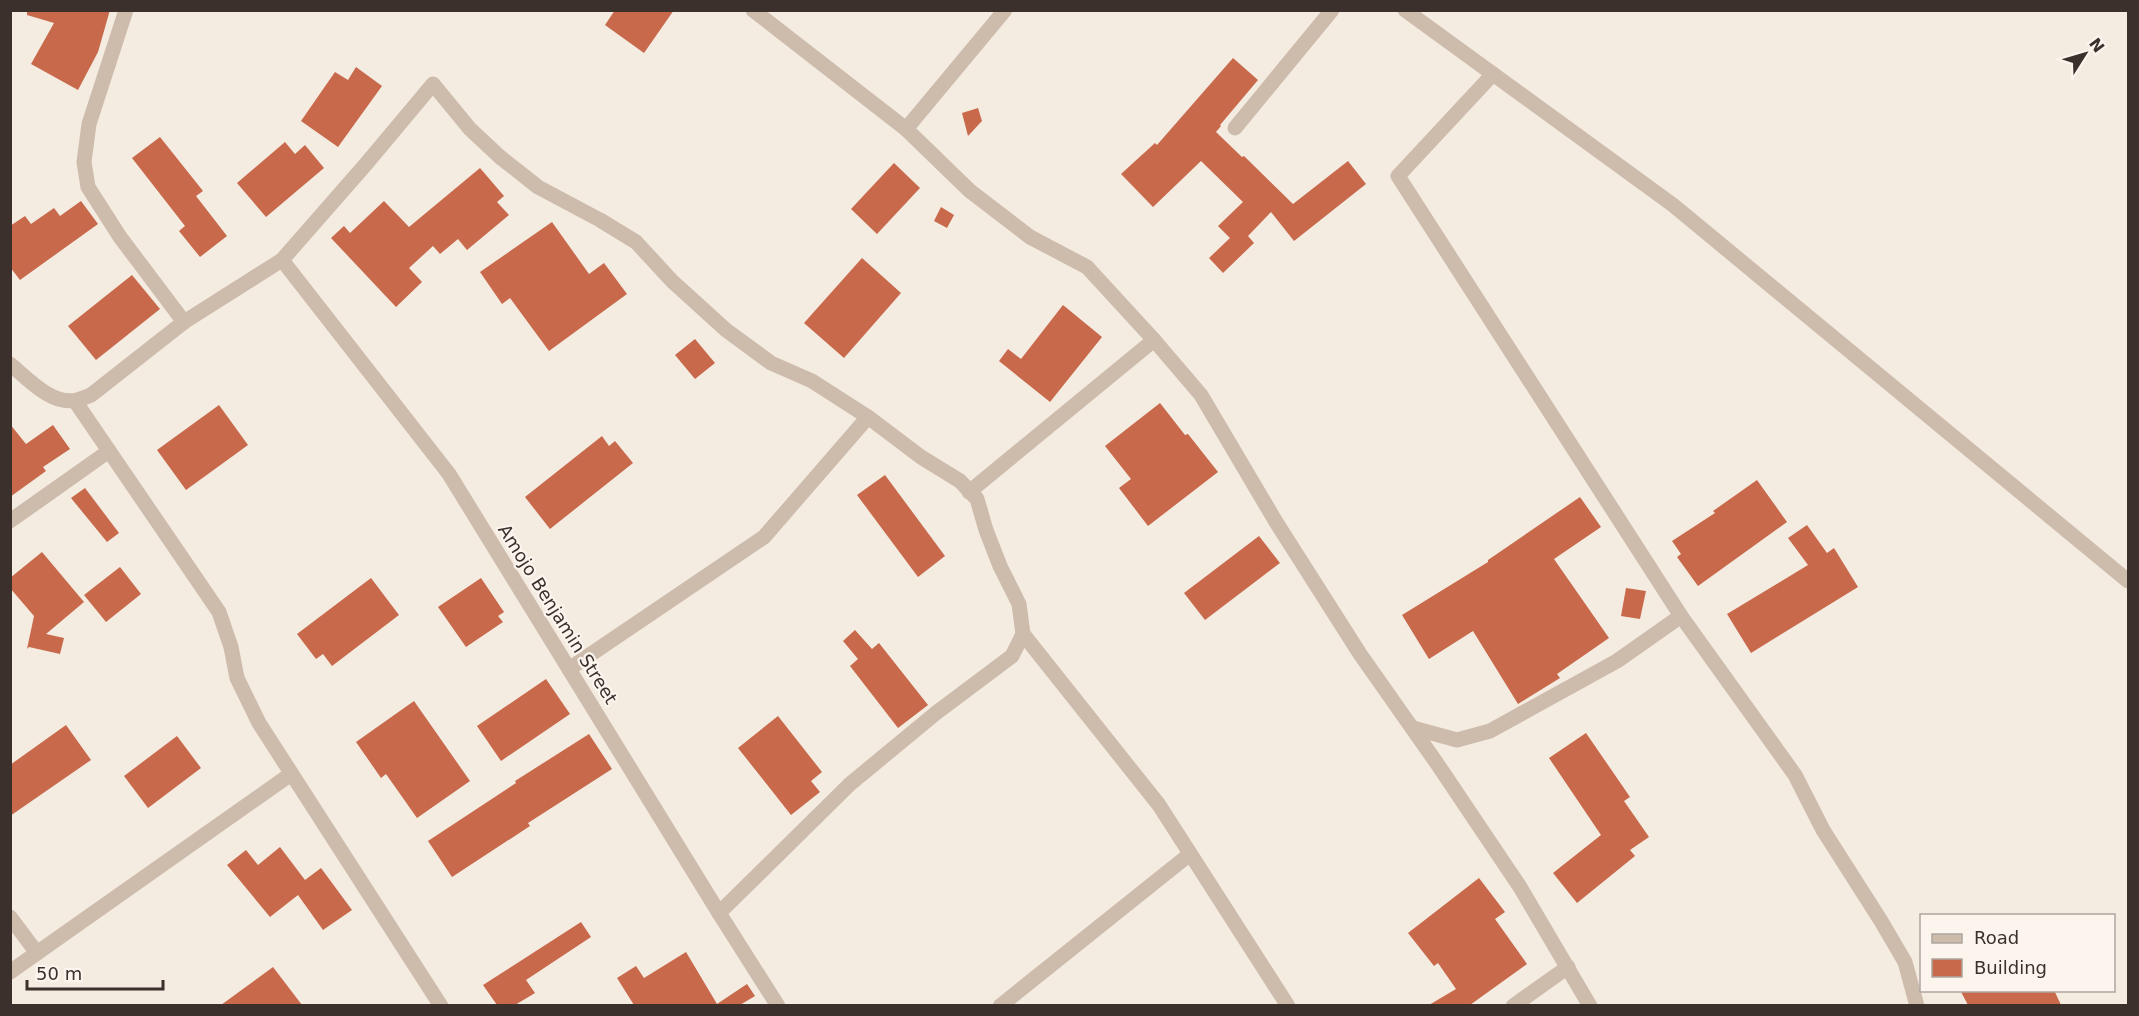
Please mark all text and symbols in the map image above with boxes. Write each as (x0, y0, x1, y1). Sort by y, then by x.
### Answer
north arrow (2055, 24, 2115, 84)
text: N (2085, 34, 2108, 56)
street label: Amojo Benjamin Street (494, 520, 622, 708)
legend (1920, 914, 2115, 992)
text: Road (1974, 927, 2019, 948)
scale bar (27, 953, 164, 991)
text: Building (1974, 957, 2047, 978)
text: 50 m (36, 963, 82, 984)

